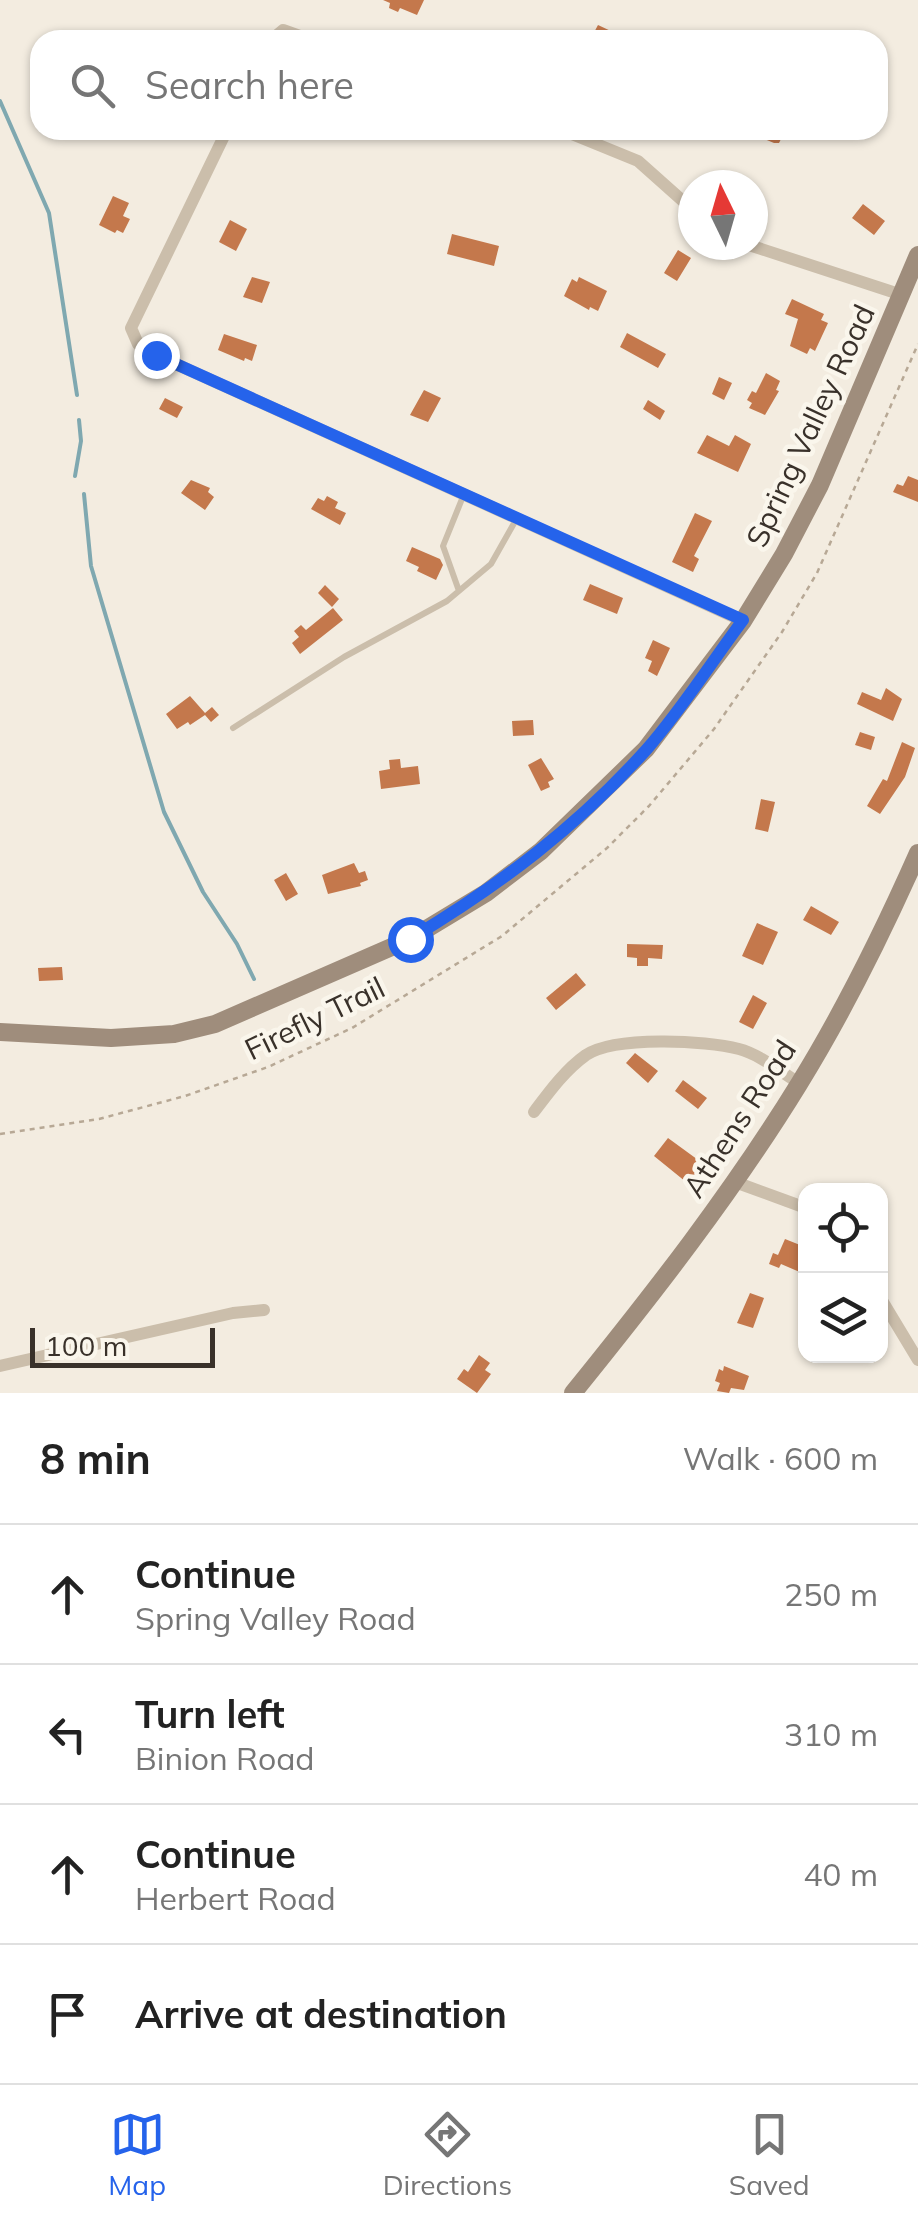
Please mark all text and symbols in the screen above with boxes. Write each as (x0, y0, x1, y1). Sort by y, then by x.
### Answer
search box (30, 30, 888, 140)
icon: search (65, 58, 120, 113)
text: Search here (145, 61, 354, 109)
north arrow (678, 170, 768, 260)
street label: Spring Valley Road (737, 298, 883, 553)
route end (134, 333, 180, 379)
route start (388, 917, 434, 963)
street label: Firefly Trail (238, 968, 391, 1068)
street label: Athens Road (674, 1033, 804, 1204)
map controls (798, 1183, 888, 1363)
button: locate (798, 1183, 888, 1273)
button: layers (798, 1273, 888, 1363)
scale bar (30, 1323, 215, 1368)
text: 100 m (45, 1328, 127, 1363)
text: 8 min (40, 1432, 151, 1485)
text: Walk · 600 m (683, 1438, 878, 1478)
text: Continue (135, 1550, 296, 1598)
icon: ahead (40, 1567, 95, 1622)
text: 250 m (784, 1574, 878, 1614)
text: Spring Valley Road (135, 1598, 416, 1638)
text: Turn left (135, 1690, 285, 1738)
icon: left (40, 1707, 95, 1762)
text: 310 m (784, 1714, 878, 1754)
text: Binion Road (135, 1738, 315, 1778)
text: Continue (135, 1830, 296, 1878)
icon: ahead (40, 1847, 95, 1902)
text: 40 m (803, 1854, 878, 1894)
text: Herbert Road (135, 1878, 336, 1918)
icon: arrive (40, 1987, 95, 2042)
text: Arrive at destination (135, 1990, 507, 2038)
tab: Map (108, 2107, 166, 2202)
tab: Directions (383, 2107, 512, 2202)
tab: Saved (729, 2107, 810, 2202)

